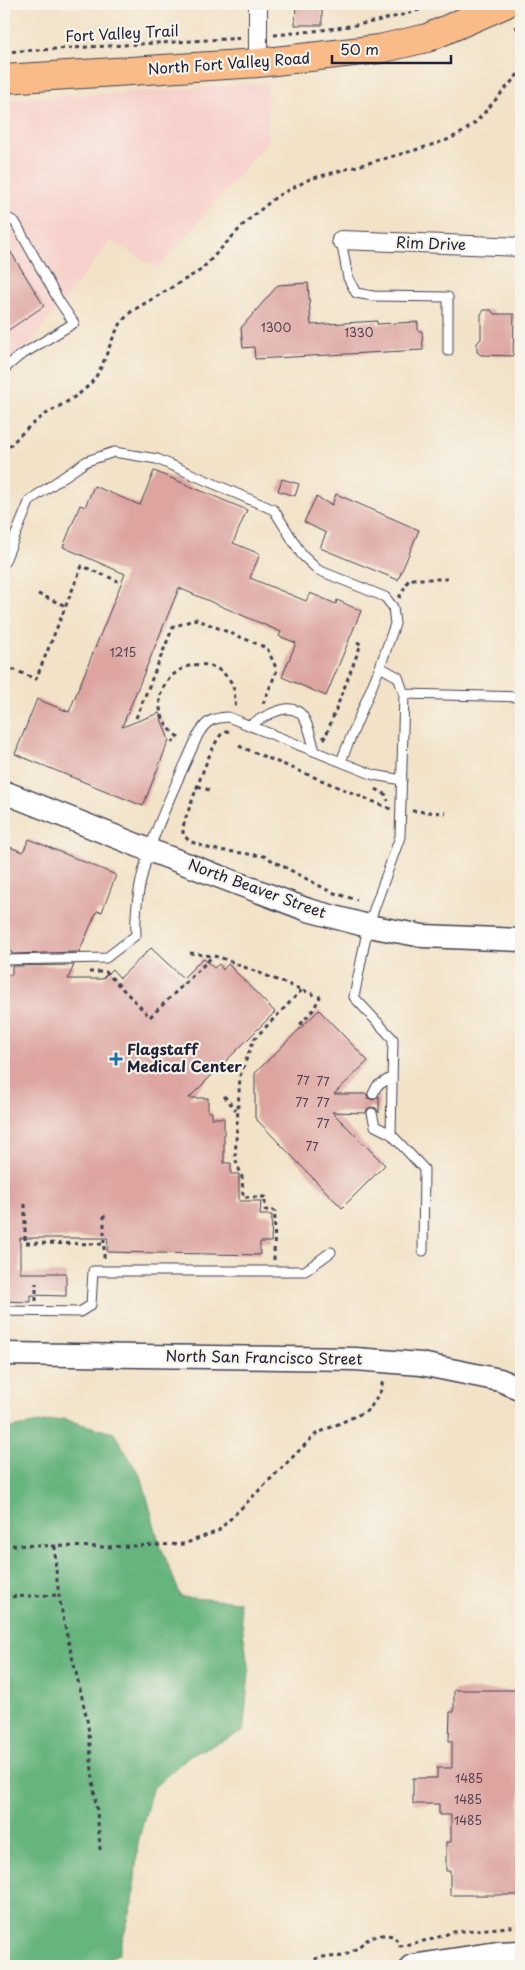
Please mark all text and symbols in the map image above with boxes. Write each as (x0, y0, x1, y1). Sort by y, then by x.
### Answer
street label: Fort Valley Trail (64, 18, 179, 47)
scale bar (332, 32, 451, 64)
text: 50 m (340, 37, 379, 60)
street label: North Fort Valley Road (147, 45, 311, 80)
street label: Rim Drive (396, 230, 466, 255)
house number: 1300 (261, 318, 291, 336)
house number: 1330 (344, 323, 374, 341)
house number: 1215 (110, 643, 136, 661)
street label: North Beaver Street (185, 852, 330, 923)
place label: Flagstaff Medical Center (127, 1037, 242, 1077)
marker: Flagstaff Medical Center (109, 1052, 123, 1066)
house number: 77 (296, 1071, 310, 1089)
house number: 77 (316, 1072, 330, 1090)
house number: 77 (295, 1093, 309, 1111)
house number: 77 (316, 1093, 330, 1111)
house number: 77 (316, 1114, 330, 1132)
house number: 77 (305, 1137, 319, 1155)
street label: North San Francisco Street (165, 1343, 363, 1370)
house number: 1485 (455, 1769, 483, 1787)
house number: 1485 (454, 1790, 482, 1808)
house number: 1485 (454, 1811, 482, 1829)

